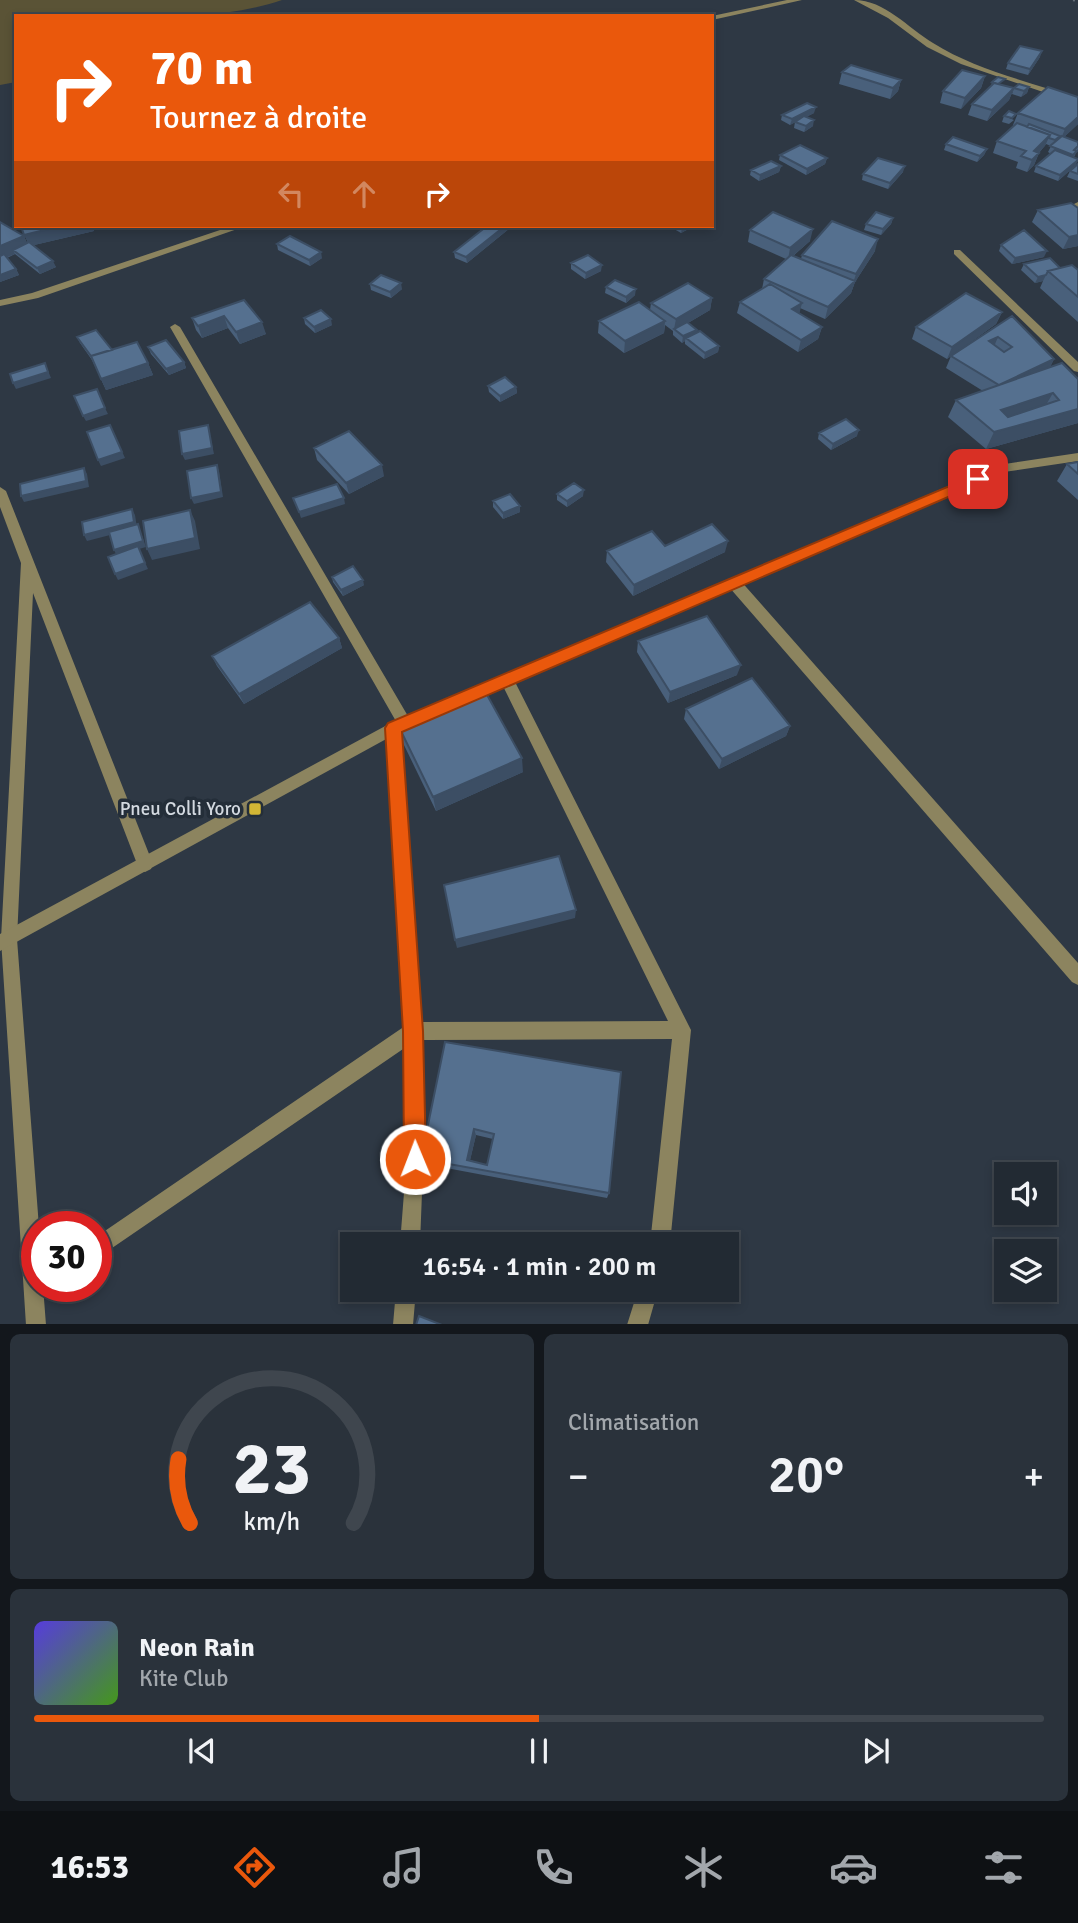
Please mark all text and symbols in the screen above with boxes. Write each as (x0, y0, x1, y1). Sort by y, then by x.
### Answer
text: 70 m (150, 38, 253, 98)
icon: right (35, 42, 126, 133)
text: Tournez à droite (150, 98, 367, 137)
icon: left (272, 175, 310, 213)
icon: ahead (345, 175, 383, 213)
icon: right (418, 175, 456, 213)
pin (948, 449, 1008, 509)
icon: arrive (959, 460, 997, 498)
place label: Pneu Colli Yoro (120, 797, 241, 821)
marker: Pneu Colli Yoro (247, 801, 263, 817)
position arrow (378, 1122, 452, 1196)
map controls (994, 1162, 1057, 1302)
button: sound (994, 1162, 1057, 1225)
speed limit sign: 30 (21, 1211, 112, 1302)
button: layers (994, 1239, 1057, 1302)
text: 16:54 · 1 min · 200 m (423, 1251, 656, 1283)
text: Climatisation (568, 1408, 699, 1437)
text: 23 (233, 1425, 311, 1514)
text: 20° (768, 1443, 844, 1507)
text: − (568, 1453, 589, 1500)
text: + (1023, 1453, 1044, 1500)
text: km/h (244, 1505, 300, 1536)
text: Neon Rain (139, 1632, 255, 1664)
text: Kite Club (139, 1664, 228, 1693)
icon: previous (183, 1732, 221, 1770)
icon: pause (520, 1732, 558, 1770)
icon: next (857, 1732, 895, 1770)
icon: directions (230, 1843, 279, 1892)
icon: music (379, 1843, 428, 1892)
icon: phone (529, 1843, 578, 1892)
icon: climate (679, 1843, 728, 1892)
icon: car (829, 1843, 878, 1892)
icon: filters (979, 1843, 1028, 1892)
text: 16:53 (50, 1848, 129, 1887)

